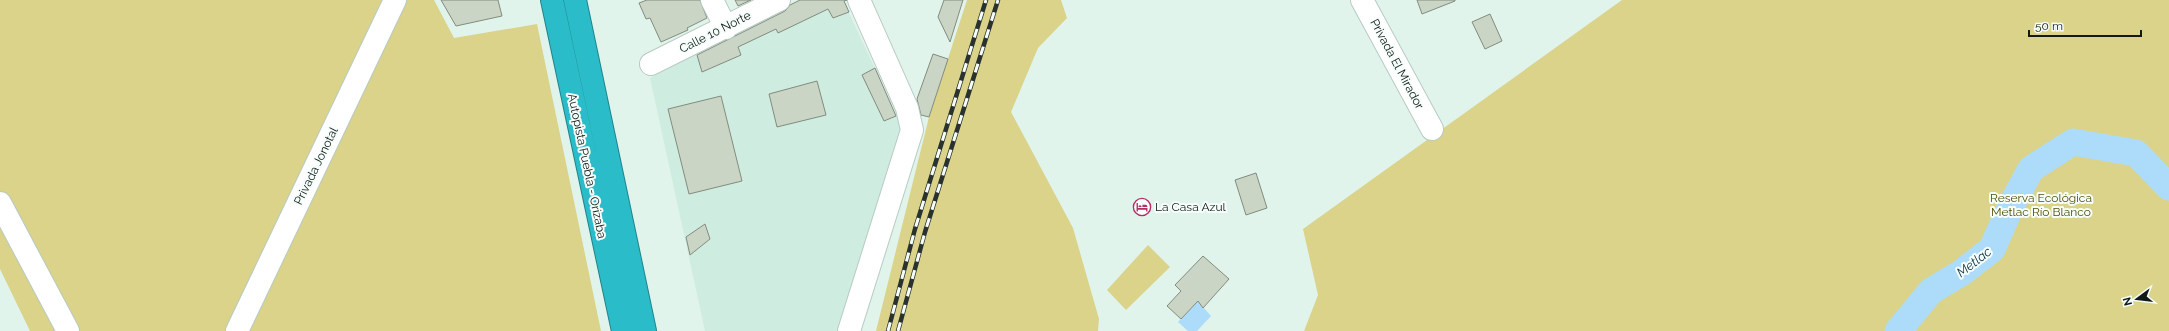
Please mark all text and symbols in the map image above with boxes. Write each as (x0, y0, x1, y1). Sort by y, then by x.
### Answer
street label: Calle 10 Norte (677, 8, 753, 56)
scale bar (2029, 12, 2141, 38)
street label: Privada El Mirador (1367, 17, 1427, 112)
text: 50 m (2035, 19, 2063, 33)
street label: Autopista Puebla - Orizaba (565, 92, 609, 240)
street label: Privada Jonotal (291, 124, 341, 207)
park label: Reserva Ecológica Metlac Río Blanco (1990, 191, 2092, 219)
hotel icon: La Casa Azul (1132, 197, 1152, 217)
place label: La Casa Azul (1155, 200, 1227, 214)
water label: Metlac (1954, 244, 1994, 280)
north arrow (2117, 279, 2157, 319)
text: N (2120, 296, 2135, 307)

